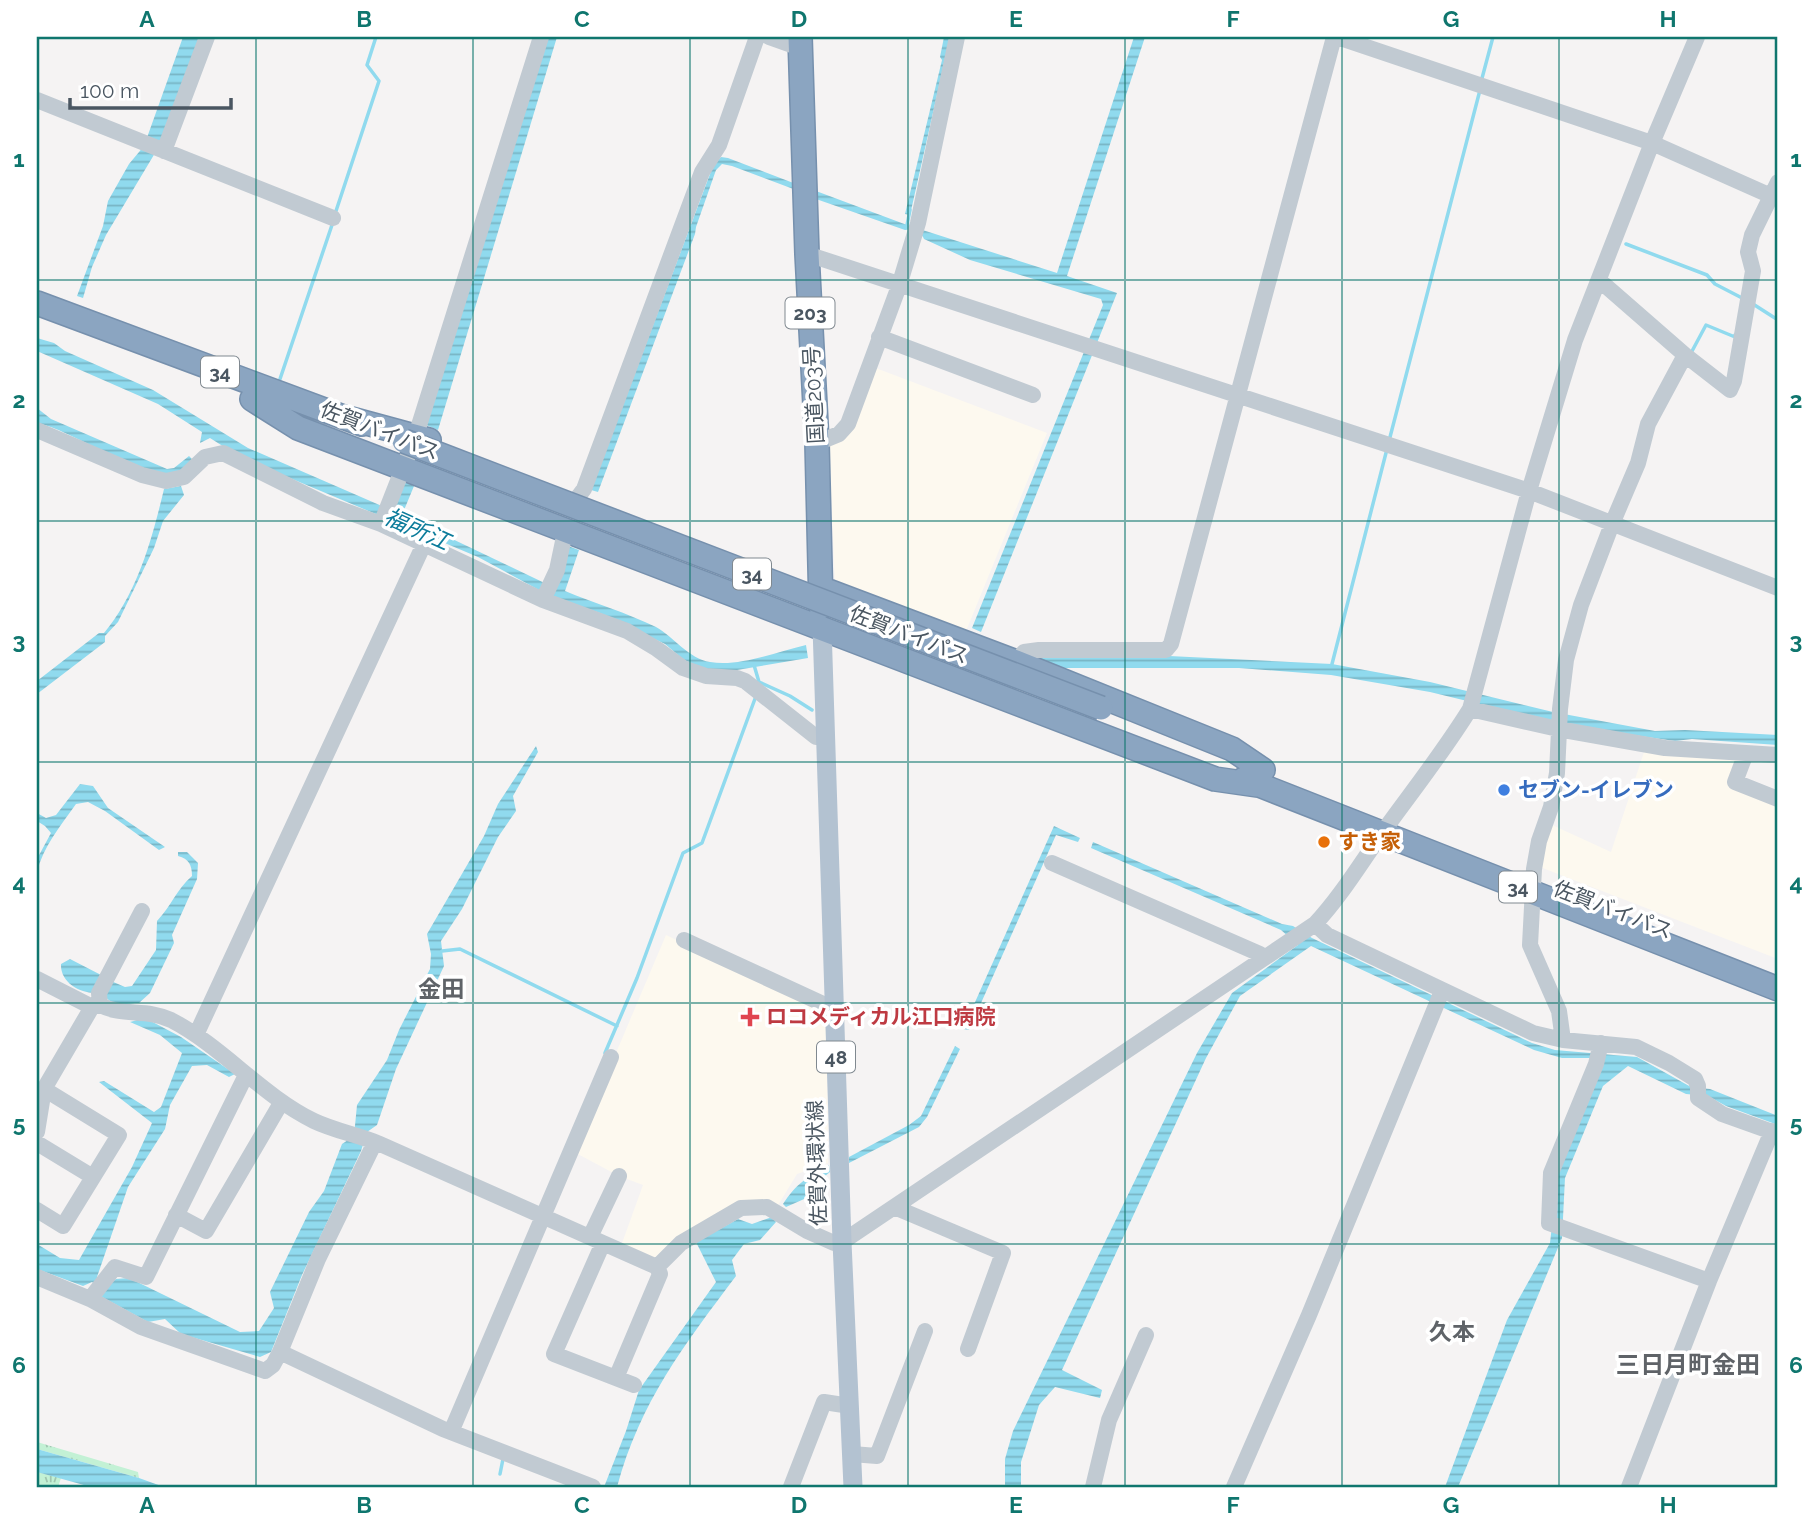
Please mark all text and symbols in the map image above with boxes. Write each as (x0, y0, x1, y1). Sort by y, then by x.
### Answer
text: A (139, 5, 155, 32)
text: B (356, 5, 372, 32)
text: C (574, 5, 590, 32)
text: D (791, 5, 807, 32)
text: E (1009, 5, 1023, 32)
text: F (1226, 5, 1240, 32)
text: G (1443, 5, 1459, 32)
text: H (1659, 5, 1677, 32)
scale bar (70, 66, 231, 110)
text: 100 m (80, 78, 139, 103)
text: 1 (13, 145, 25, 172)
text: 1 (1790, 145, 1802, 172)
road number: 203 (786, 298, 834, 328)
street label: 国道203号 (798, 345, 829, 445)
road number: 34 (201, 356, 239, 388)
text: 2 (13, 386, 25, 413)
text: 2 (1790, 386, 1802, 413)
street label: 佐賀バイパス (317, 396, 443, 465)
water label: 福所江 (380, 502, 457, 556)
road number: 34 (733, 558, 771, 590)
street label: 佐賀バイパス (846, 600, 972, 669)
text: 3 (13, 627, 25, 654)
text: 3 (1790, 627, 1802, 654)
place label: セブン-イレブン (1518, 777, 1674, 802)
marker: セブン-イレブン (1496, 782, 1512, 798)
place label: すき家 (1338, 829, 1401, 854)
marker: すき家 (1316, 834, 1332, 850)
text: 4 (12, 869, 26, 896)
text: 4 (1789, 869, 1803, 896)
road number: 34 (1499, 872, 1537, 902)
street label: 佐賀バイパス (1550, 875, 1676, 944)
district label: 金田 (418, 975, 464, 1002)
place label: ロコメディカル江口病院 (766, 1004, 996, 1029)
marker: ロコメディカル江口病院 (740, 1007, 760, 1027)
road number: 48 (817, 1042, 855, 1072)
street label: 佐賀外環状線 (802, 1100, 831, 1226)
text: 5 (13, 1110, 26, 1137)
text: 5 (1790, 1110, 1803, 1137)
district label: 久本 (1429, 1318, 1475, 1345)
district label: 三日月町金田 (1616, 1350, 1760, 1379)
text: 6 (12, 1351, 26, 1378)
text: 6 (1789, 1351, 1803, 1378)
text: A (139, 1491, 155, 1518)
text: B (356, 1491, 372, 1518)
text: C (574, 1491, 590, 1518)
text: D (791, 1491, 807, 1518)
text: E (1009, 1491, 1023, 1518)
text: F (1226, 1491, 1240, 1518)
text: G (1443, 1491, 1459, 1518)
text: H (1659, 1491, 1677, 1518)

